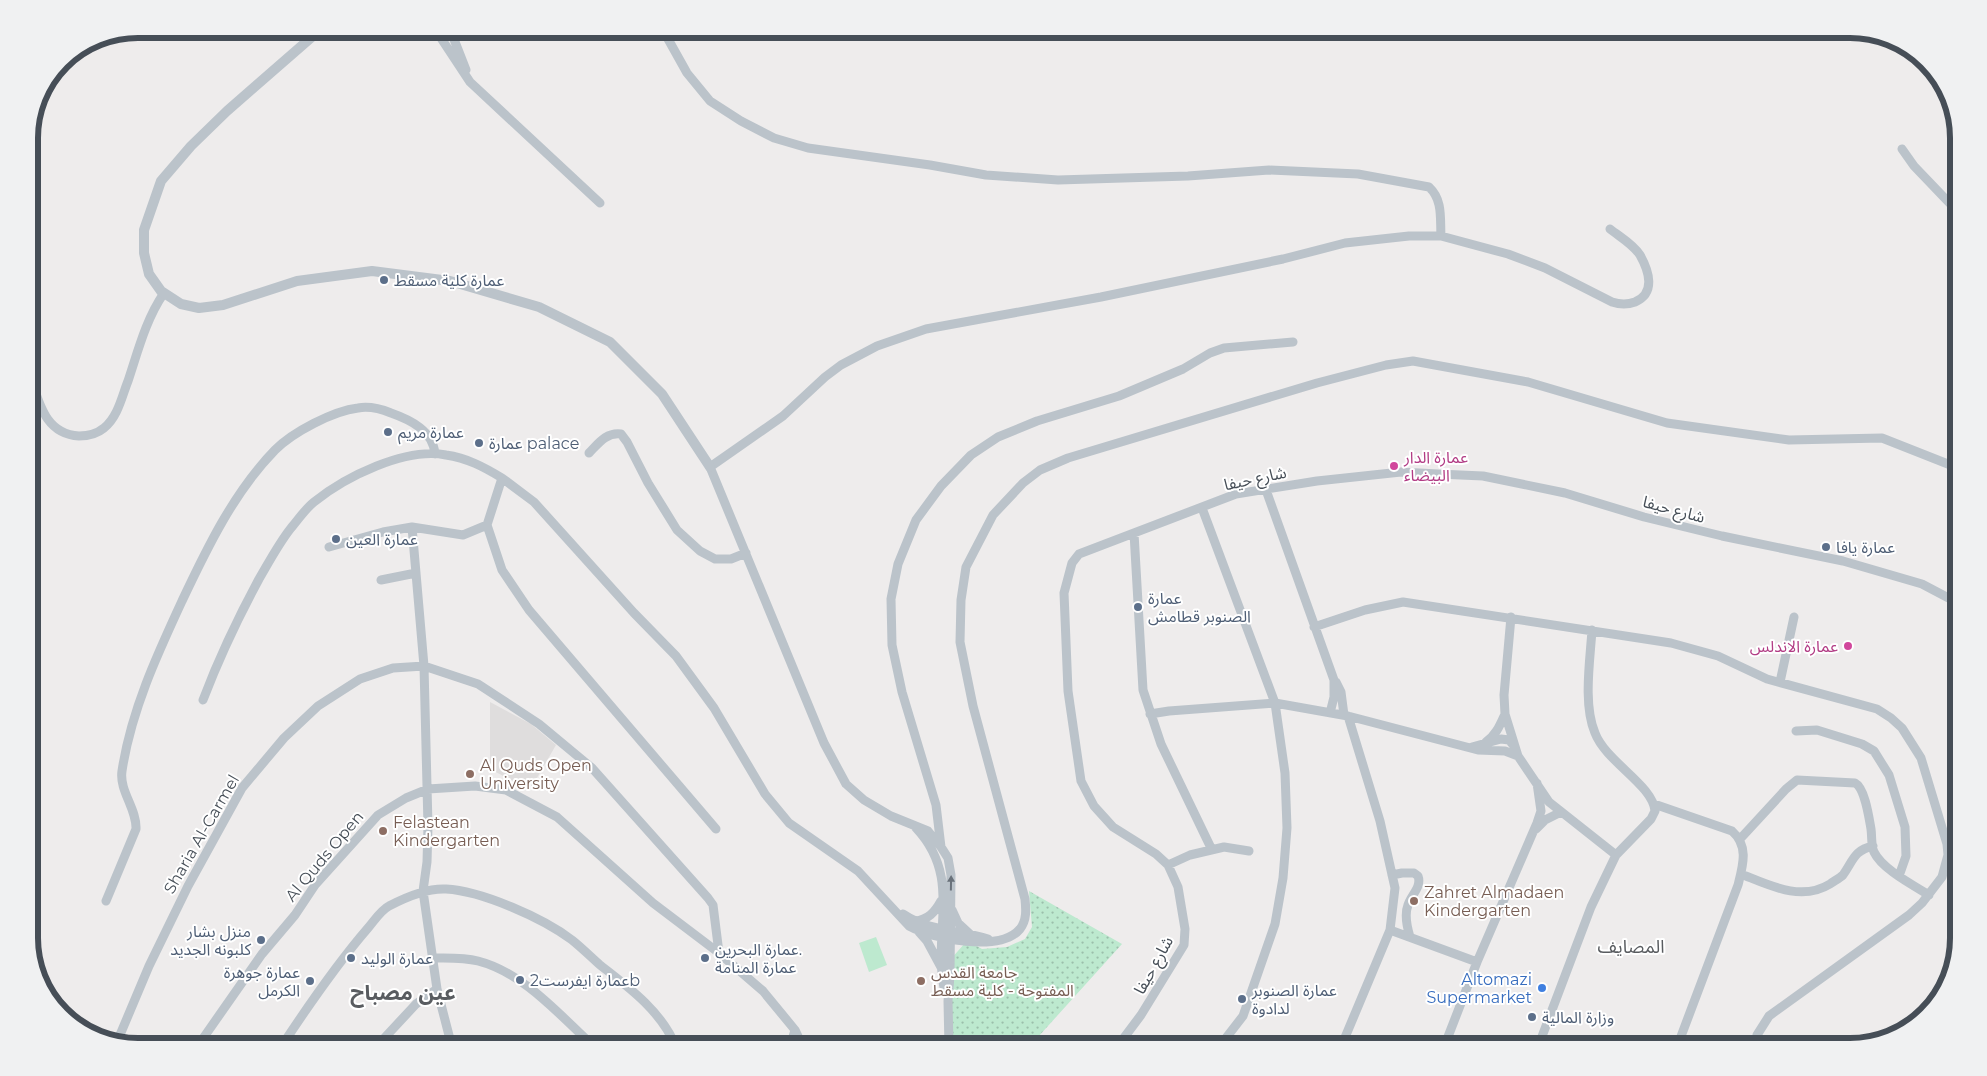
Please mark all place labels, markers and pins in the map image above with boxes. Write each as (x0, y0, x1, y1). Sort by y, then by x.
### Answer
place label: عمارة كلية مسقط (394, 271, 504, 290)
marker: عمارة كلية مسقط (378, 274, 390, 286)
place label: عمارة مريم (398, 423, 464, 445)
marker: عمارة مريم (382, 426, 394, 438)
place label: عمارة palace (489, 434, 579, 453)
marker: عمارة palace (473, 437, 485, 449)
place label: عمارة الدار البيضاء (1403, 448, 1468, 485)
marker: عمارة الدار البيضاء (1388, 460, 1400, 472)
place label: عمارة العين (346, 530, 418, 549)
marker: عمارة العين (330, 533, 342, 545)
place label: عمارة يافا (1836, 538, 1895, 557)
marker: عمارة يافا (1820, 541, 1832, 553)
place label: عمارة الصنوبر قطامش (1148, 589, 1251, 626)
marker: عمارة الصنوبر قطامش (1132, 601, 1144, 613)
place label: عمارة الاندلس (1750, 637, 1838, 656)
marker: عمارة الاندلس (1842, 640, 1854, 652)
place label: Al Quds Open University (480, 756, 592, 793)
marker: Al Quds Open University (464, 768, 476, 780)
place label: Felastean Kindergarten (393, 813, 500, 850)
marker: Felastean Kindergarten (377, 825, 389, 837)
place label: Zahret Almadaen Kindergarten (1424, 883, 1564, 920)
marker: Zahret Almadaen Kindergarten (1408, 895, 1420, 907)
place label: منزل بشار كلبونه الجديد (170, 922, 251, 959)
marker: منزل بشار كلبونه الجديد (255, 934, 267, 946)
place label: عمارة البحرين. عمارة المنامة (715, 940, 802, 977)
place label: عمارة الوليد (361, 949, 433, 968)
marker: عمارة الوليد (345, 952, 357, 964)
marker: عمارة البحرين. عمارة المنامة (699, 952, 711, 964)
place label: عمارة جوهرة الكرمل (224, 963, 300, 1000)
place label: جامعة القدس المفتوحة - كلية مسقط (931, 963, 1074, 1000)
place label: Altomazi Supermarket (1427, 970, 1532, 1007)
place label: عمارة ايفرست2b (530, 971, 640, 990)
marker: عمارة ايفرست2b (514, 974, 526, 986)
marker: عمارة جوهرة الكرمل (304, 975, 316, 987)
marker: جامعة القدس المفتوحة - كلية مسقط (915, 975, 927, 987)
place label: عمارة الصنوبر لدادوة (1251, 981, 1337, 1018)
marker: Altomazi Supermarket (1536, 982, 1548, 994)
marker: عمارة الصنوبر لدادوة (1236, 993, 1248, 1005)
place label: وزارة المالية (1542, 1008, 1614, 1027)
marker: وزارة المالية (1526, 1011, 1538, 1023)

